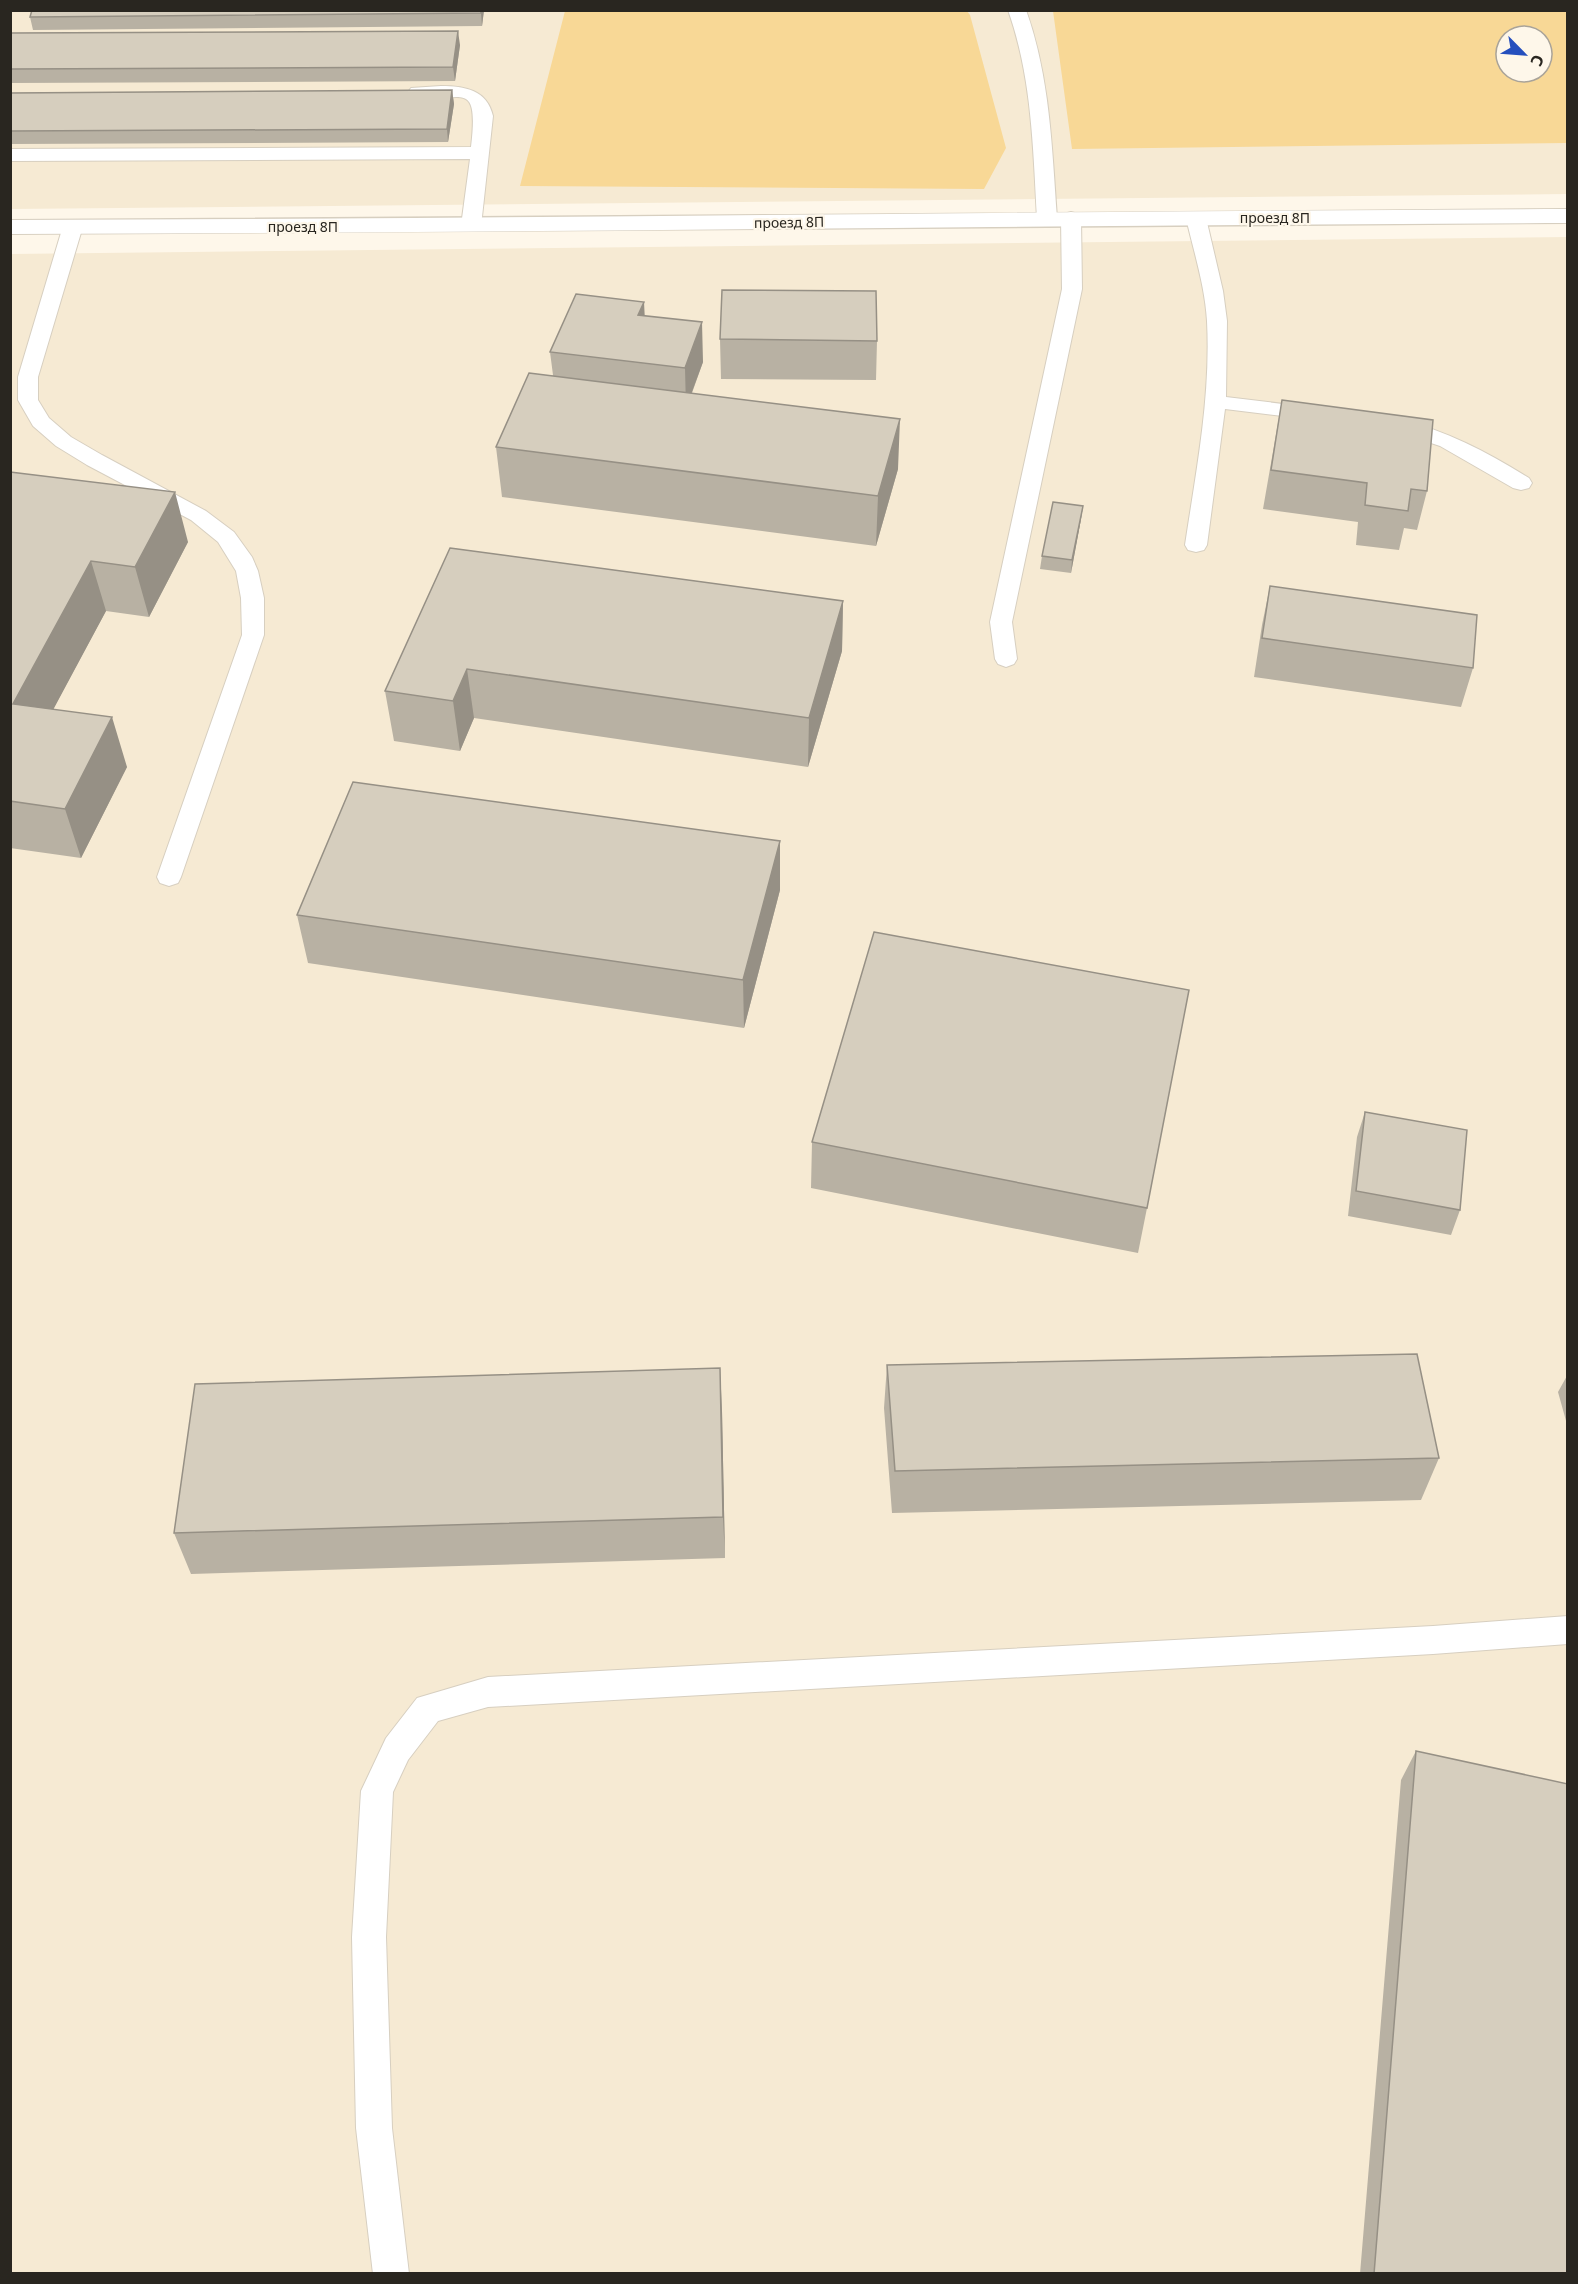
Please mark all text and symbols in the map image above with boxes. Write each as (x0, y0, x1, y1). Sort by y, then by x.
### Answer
north arrow (1494, 24, 1554, 84)
text: С (1525, 51, 1550, 70)
street label: проезд 8П (1240, 208, 1310, 227)
street label: проезд 8П (754, 212, 824, 232)
street label: проезд 8П (268, 217, 338, 236)

